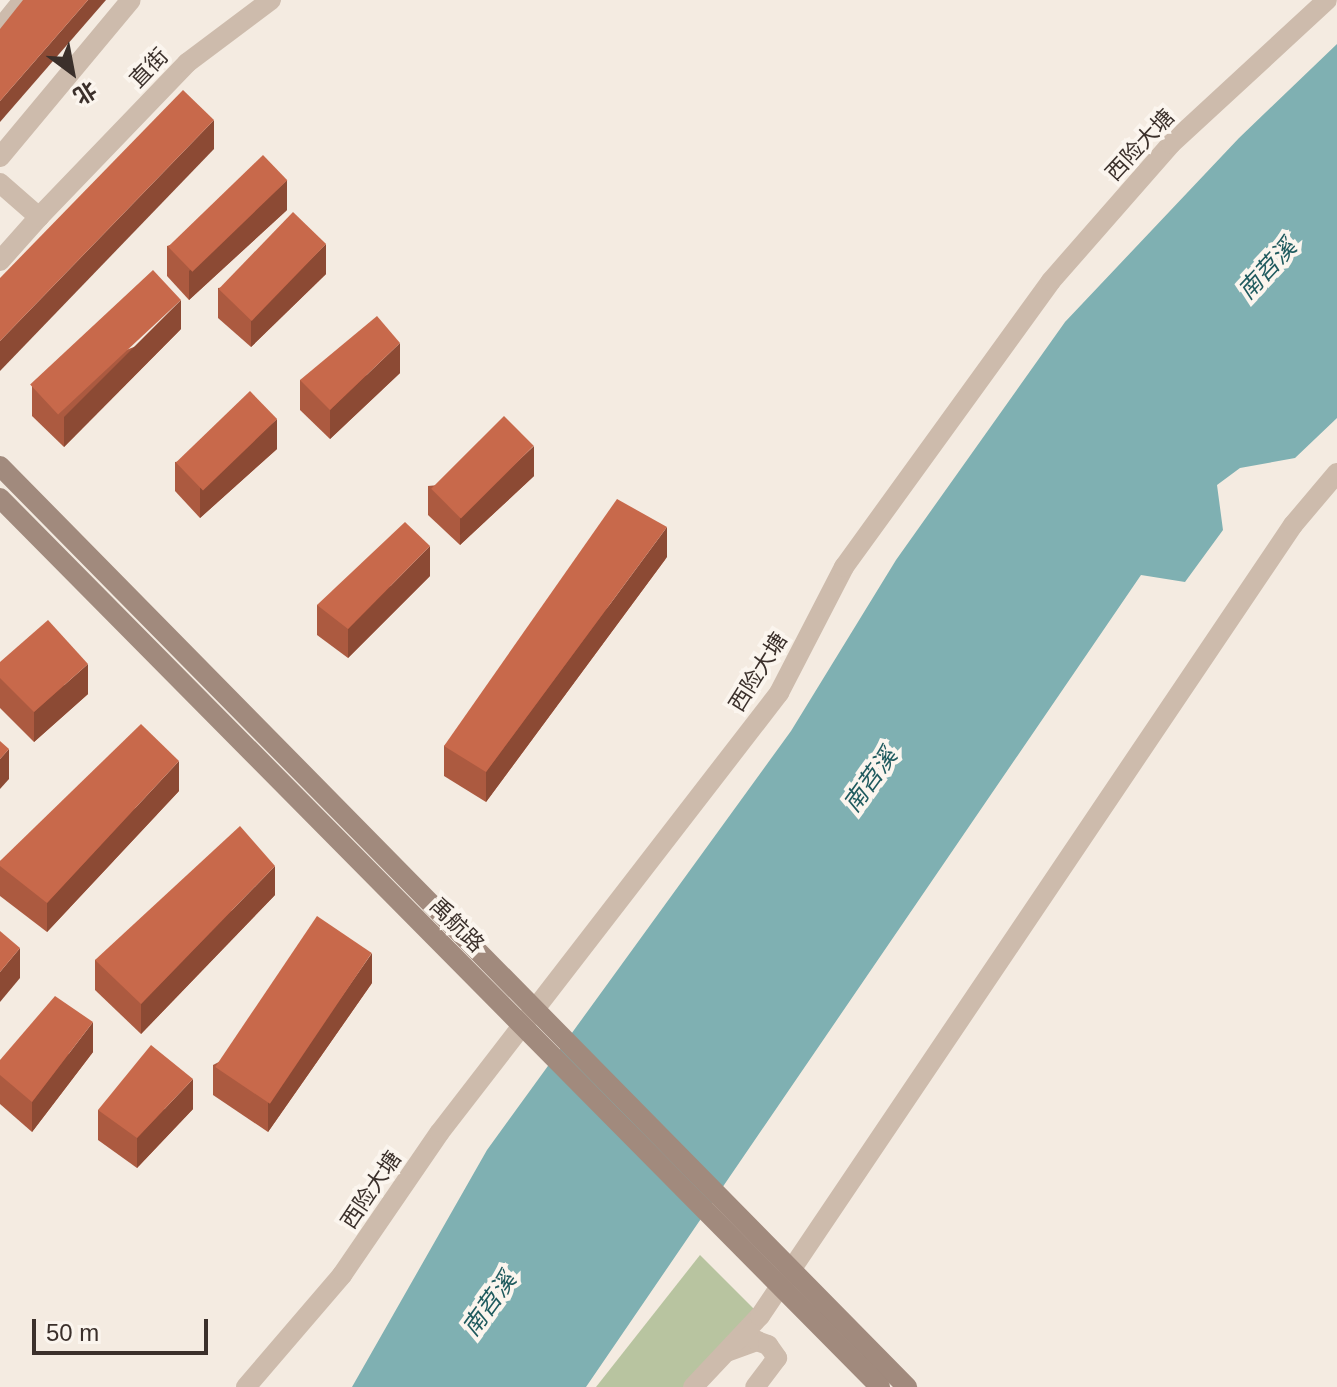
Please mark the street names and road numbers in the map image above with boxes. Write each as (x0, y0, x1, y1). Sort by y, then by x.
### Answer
street label: 直街 (124, 43, 174, 93)
street label: 西险大塘 (1100, 104, 1180, 186)
street label: 西险大塘 (723, 628, 793, 716)
street label: 禹航路 (424, 892, 490, 958)
street label: 西险大塘 (335, 1146, 407, 1234)

